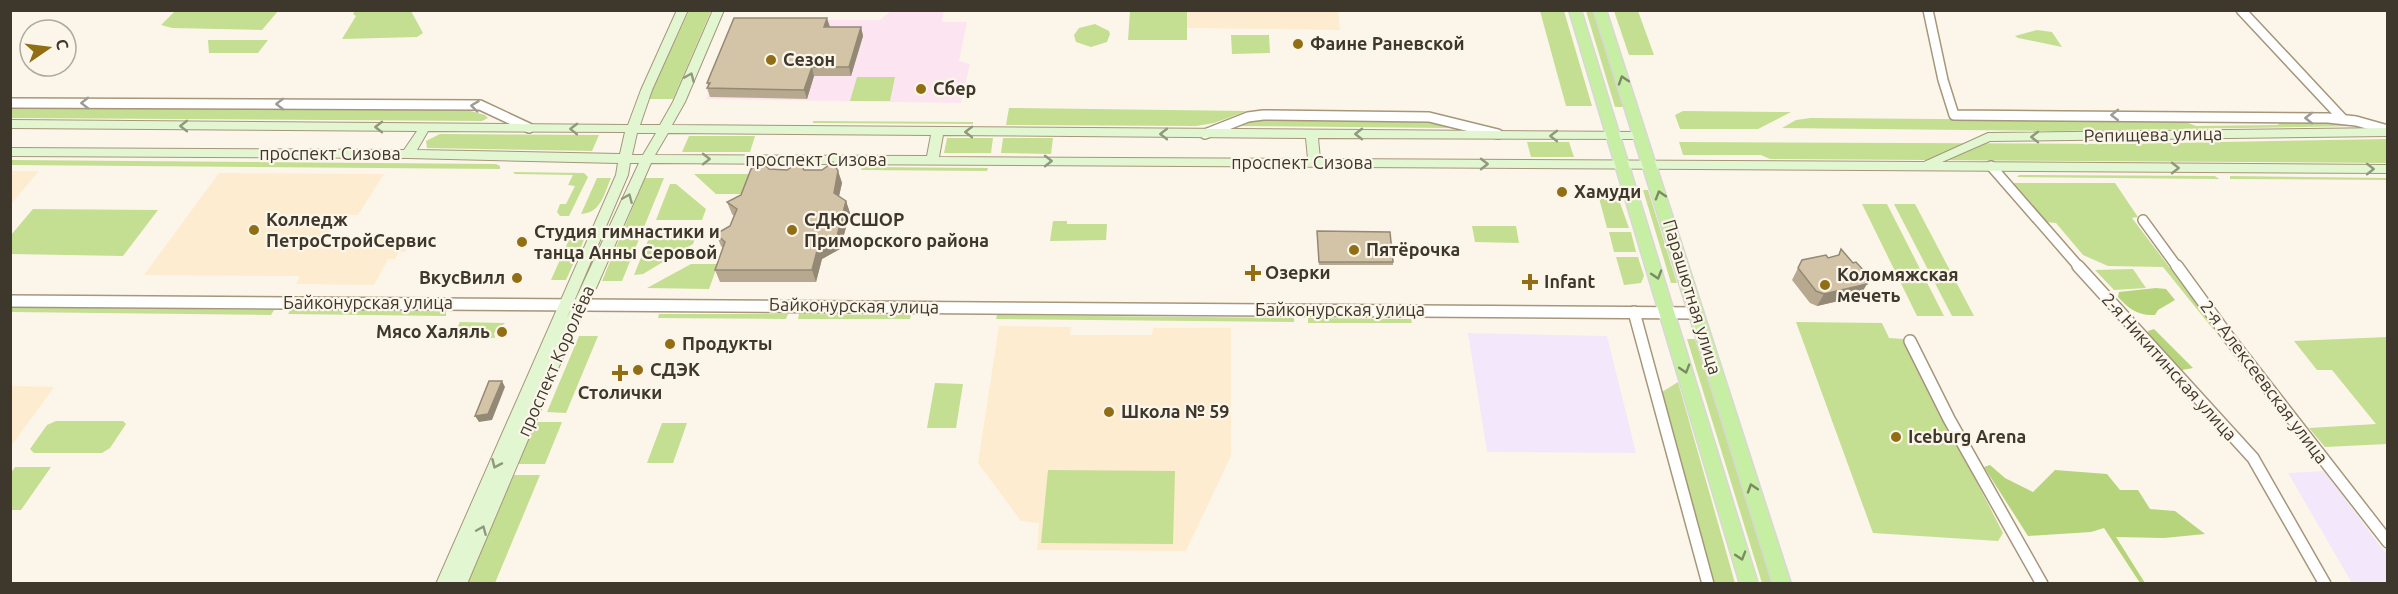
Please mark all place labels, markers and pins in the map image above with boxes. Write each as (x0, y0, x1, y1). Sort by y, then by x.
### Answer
place label: Фаине Раневской (1310, 33, 1464, 53)
marker: Фаине Раневской (1291, 37, 1305, 51)
place label: Сезон (783, 49, 835, 69)
marker: Сезон (764, 53, 778, 67)
place label: Сбер (933, 78, 976, 98)
marker: Сбер (914, 82, 928, 96)
place label: Хамуди (1574, 181, 1641, 201)
marker: Хамуди (1555, 185, 1569, 199)
place label: Колледж ПетроСтройСервис (266, 209, 436, 250)
place label: СДЮСШОР Приморского района (804, 209, 989, 250)
place label: Студия гимнастики и танца Анны Серовой (534, 221, 720, 262)
marker: Колледж ПетроСтройСервис (247, 223, 261, 237)
marker: СДЮСШОР Приморского района (785, 223, 799, 237)
marker: Студия гимнастики и танца Анны Серовой (515, 235, 529, 249)
place label: Пятёрочка (1366, 239, 1460, 259)
marker: Пятёрочка (1347, 243, 1361, 257)
place label: Озерки (1265, 262, 1330, 282)
place label: Коломяжская мечеть (1837, 264, 1959, 305)
marker: Озерки (1246, 266, 1260, 280)
place label: ВкусВилл (419, 267, 505, 287)
marker: ВкусВилл (510, 271, 524, 285)
place label: Infant (1544, 271, 1596, 291)
marker: Infant (1521, 273, 1539, 291)
marker: Коломяжская мечеть (1818, 278, 1832, 292)
place label: Мясо Халяль (376, 321, 490, 341)
marker: Мясо Халяль (495, 325, 509, 339)
place label: Продукты (682, 333, 772, 353)
marker: Продукты (663, 337, 677, 351)
place label: СДЭК (650, 359, 700, 379)
marker: СДЭК (631, 363, 645, 377)
marker: Столички (613, 366, 627, 380)
place label: Столички (578, 382, 662, 402)
place label: Школа № 59 (1121, 401, 1229, 421)
marker: Школа № 59 (1102, 405, 1116, 419)
place label: Iceburg Arena (1908, 426, 2026, 446)
marker: Iceburg Arena (1889, 430, 1903, 444)

